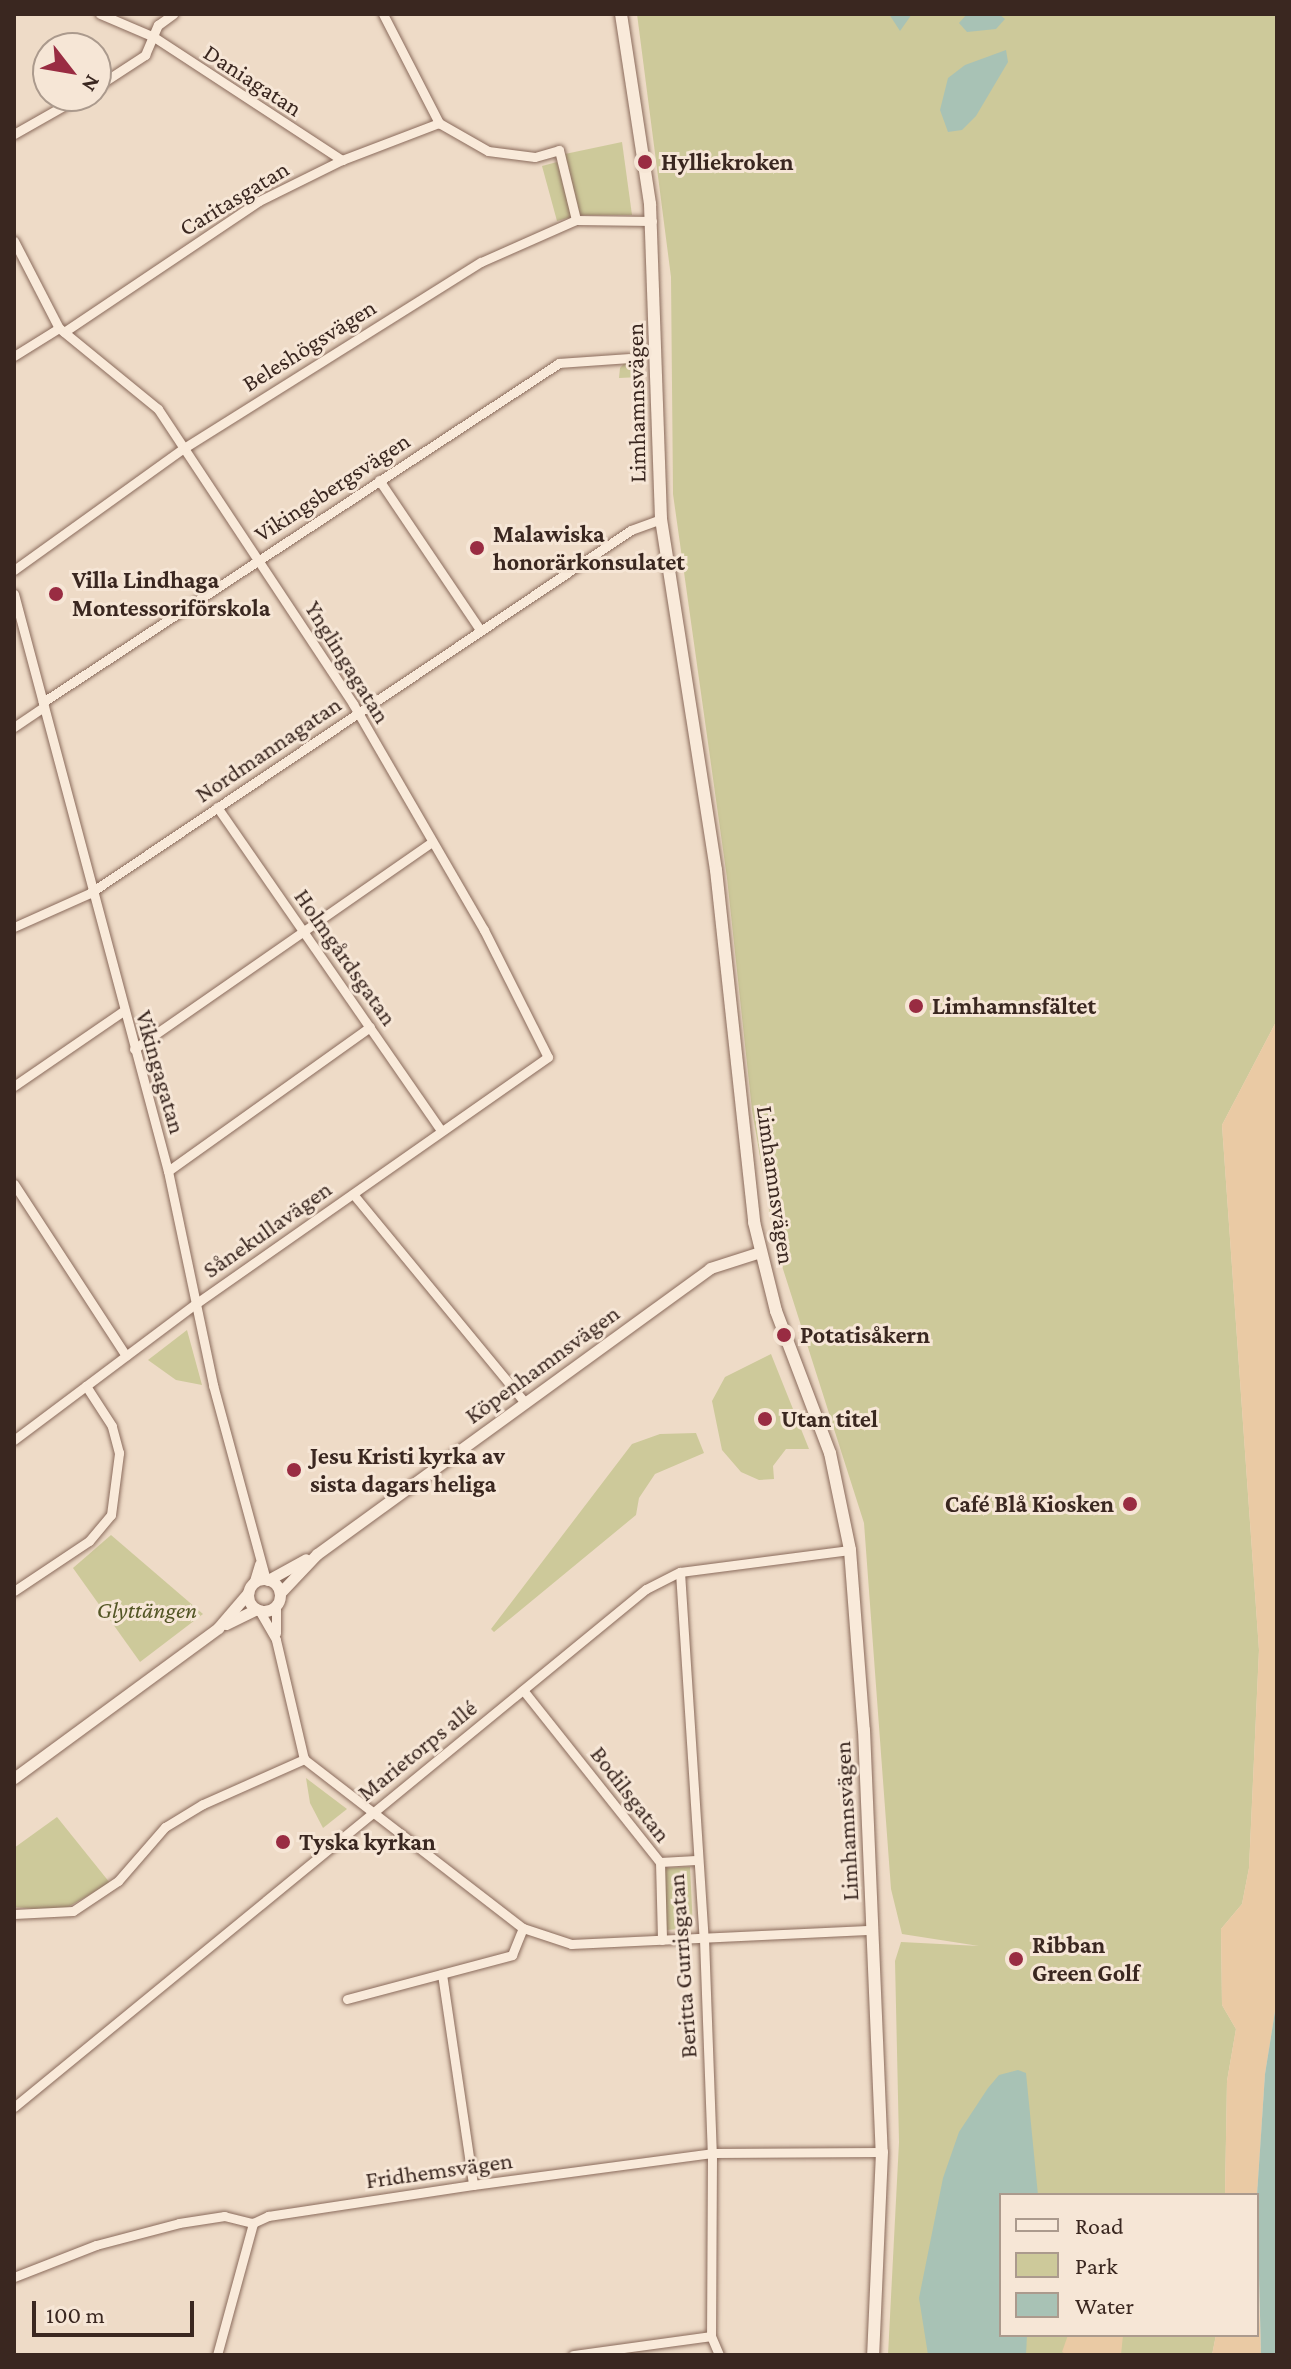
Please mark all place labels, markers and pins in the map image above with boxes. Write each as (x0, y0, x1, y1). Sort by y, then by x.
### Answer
place label: Hylliekroken (661, 148, 793, 176)
marker: Hylliekroken (636, 153, 654, 171)
place label: Malawiska honorärkonsulatet (493, 520, 685, 576)
marker: Malawiska honorärkonsulatet (468, 539, 486, 557)
place label: Villa Lindhaga Montessoriförskola (72, 566, 270, 622)
marker: Villa Lindhaga Montessoriförskola (47, 585, 65, 603)
place label: Limhamnsfältet (932, 992, 1096, 1020)
marker: Limhamnsfältet (907, 997, 925, 1015)
place label: Potatisåkern (800, 1321, 930, 1349)
marker: Potatisåkern (775, 1326, 793, 1344)
place label: Utan titel (781, 1405, 878, 1433)
marker: Utan titel (756, 1410, 774, 1428)
place label: Jesu Kristi kyrka av sista dagars heliga (310, 1442, 505, 1498)
marker: Jesu Kristi kyrka av sista dagars heliga (285, 1461, 303, 1479)
place label: Café Blå Kiosken (945, 1490, 1114, 1518)
marker: Café Blå Kiosken (1121, 1495, 1139, 1513)
place label: Tyska kyrkan (299, 1828, 436, 1856)
marker: Tyska kyrkan (274, 1833, 292, 1851)
place label: Ribban Green Golf (1032, 1931, 1140, 1987)
marker: Ribban Green Golf (1007, 1950, 1025, 1968)

